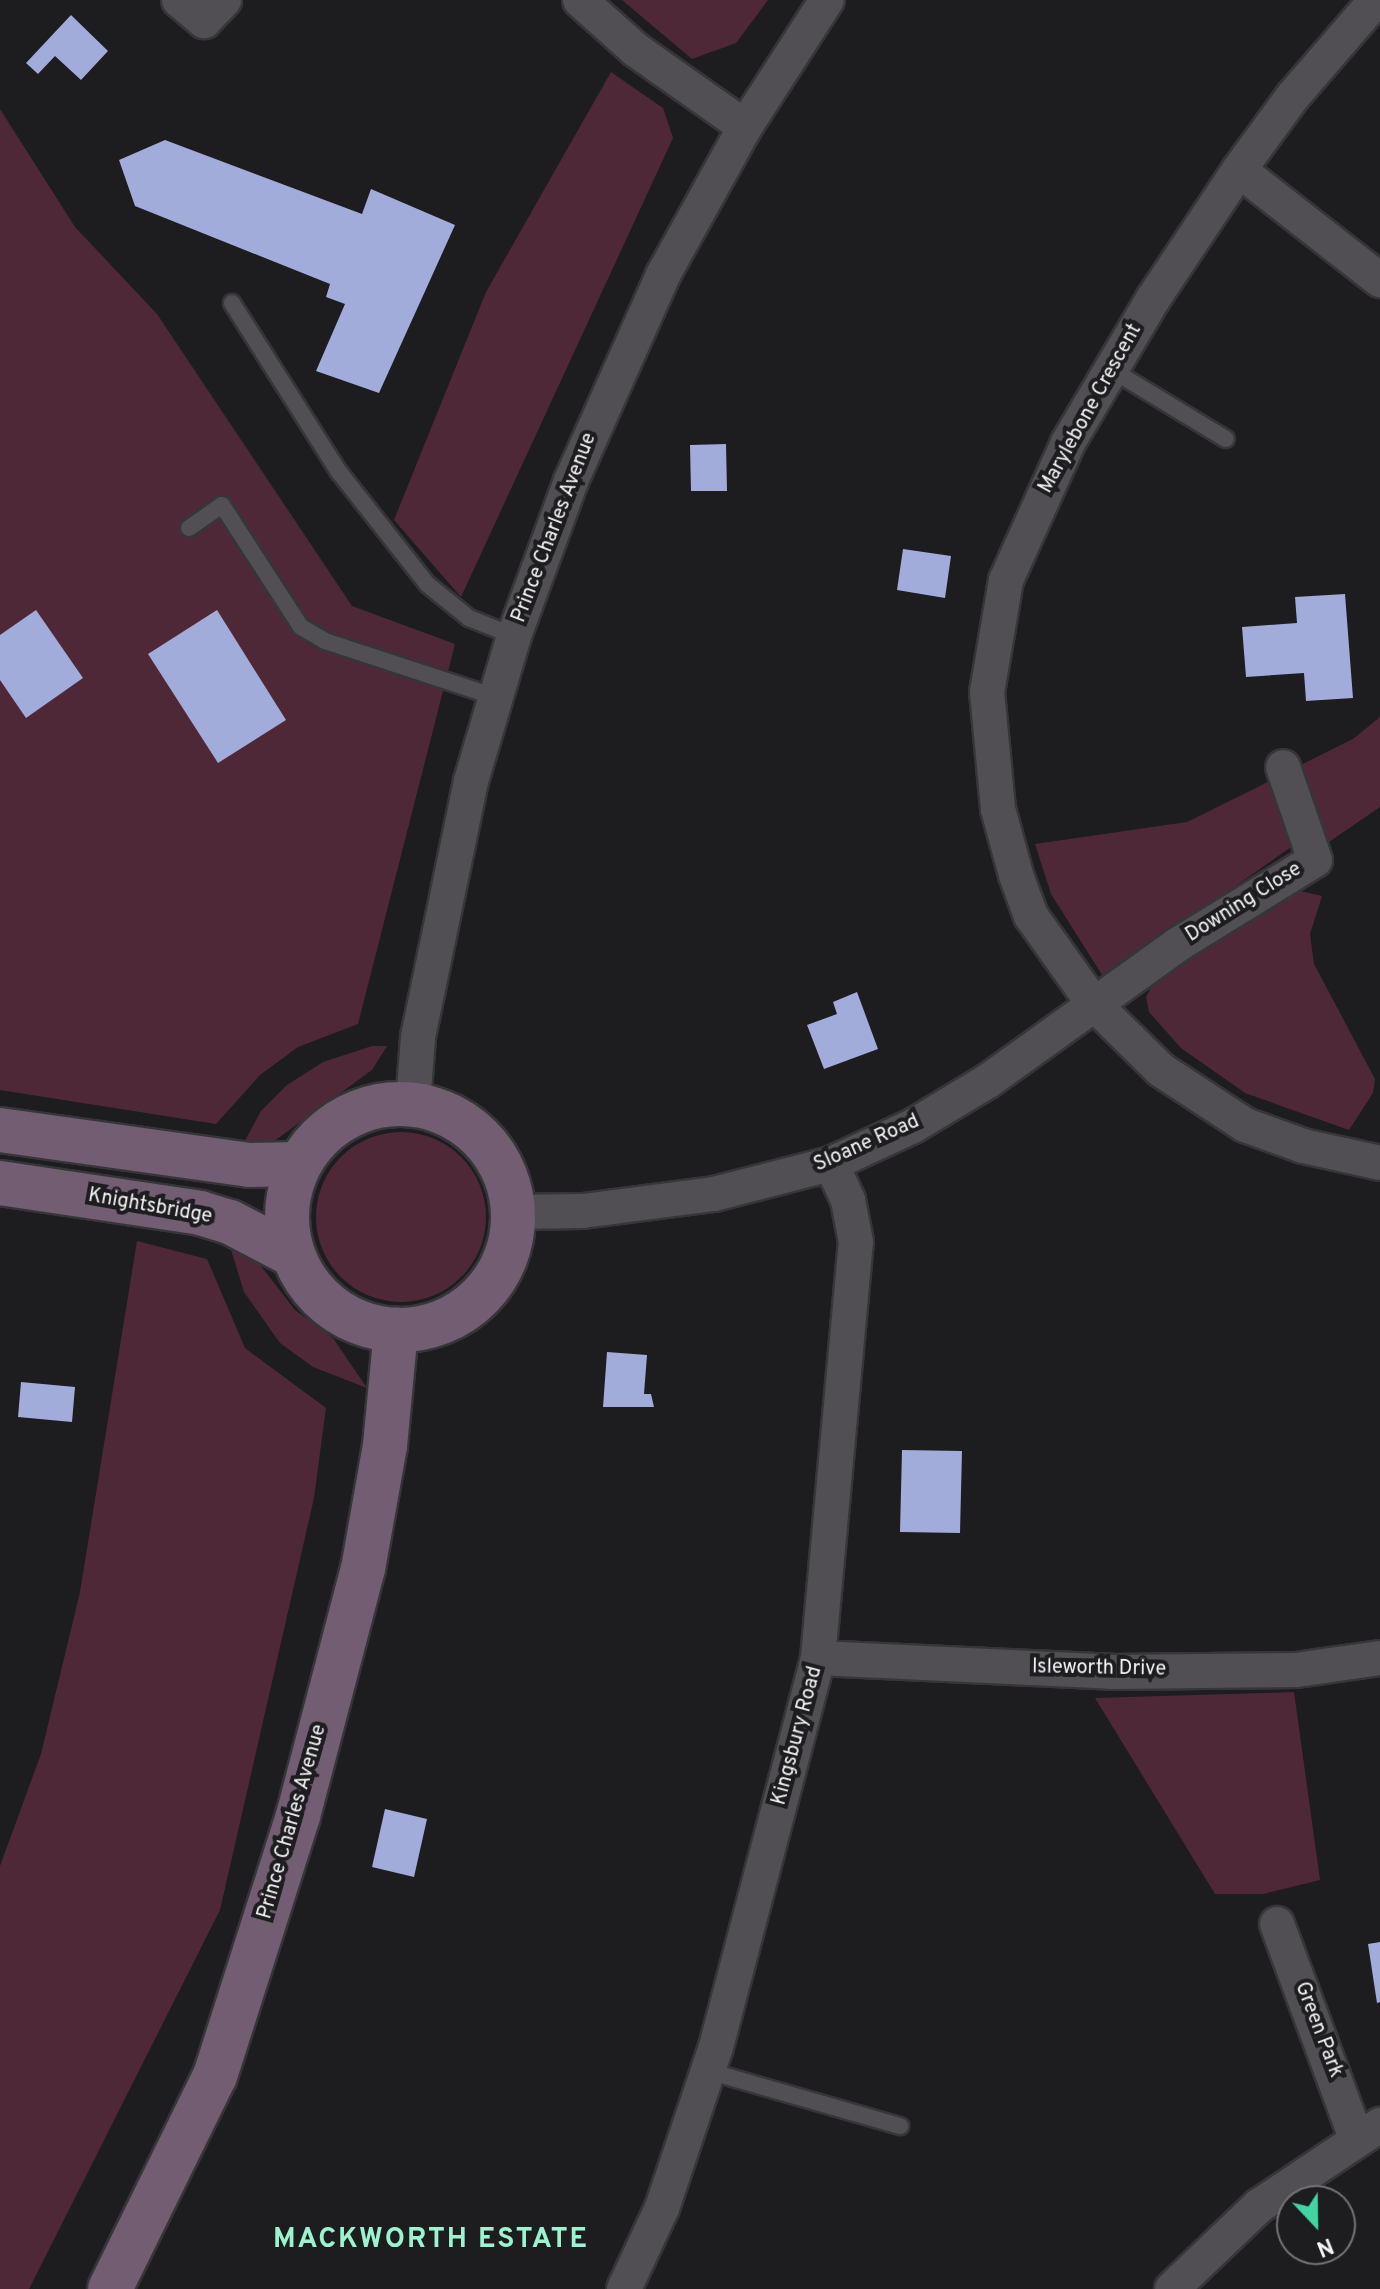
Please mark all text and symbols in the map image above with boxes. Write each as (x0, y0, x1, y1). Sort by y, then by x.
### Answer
street label: Marylebone Crescent (1034, 320, 1148, 498)
street label: Prince Charles Avenue (508, 429, 602, 627)
street label: Downing Close (1182, 858, 1306, 948)
street label: Sloane Road (811, 1110, 923, 1178)
street label: Knightsbridge (86, 1184, 214, 1230)
street label: Isleworth Drive (1032, 1656, 1166, 1682)
street label: Kingsbury Road (768, 1664, 828, 1808)
street label: Prince Charles Avenue (254, 1722, 332, 1922)
street label: Green Park (1289, 1979, 1347, 2081)
north arrow (1276, 2185, 1356, 2265)
district label: MACKWORTH ESTATE (273, 2223, 589, 2257)
text: N (1312, 2230, 1337, 2261)

